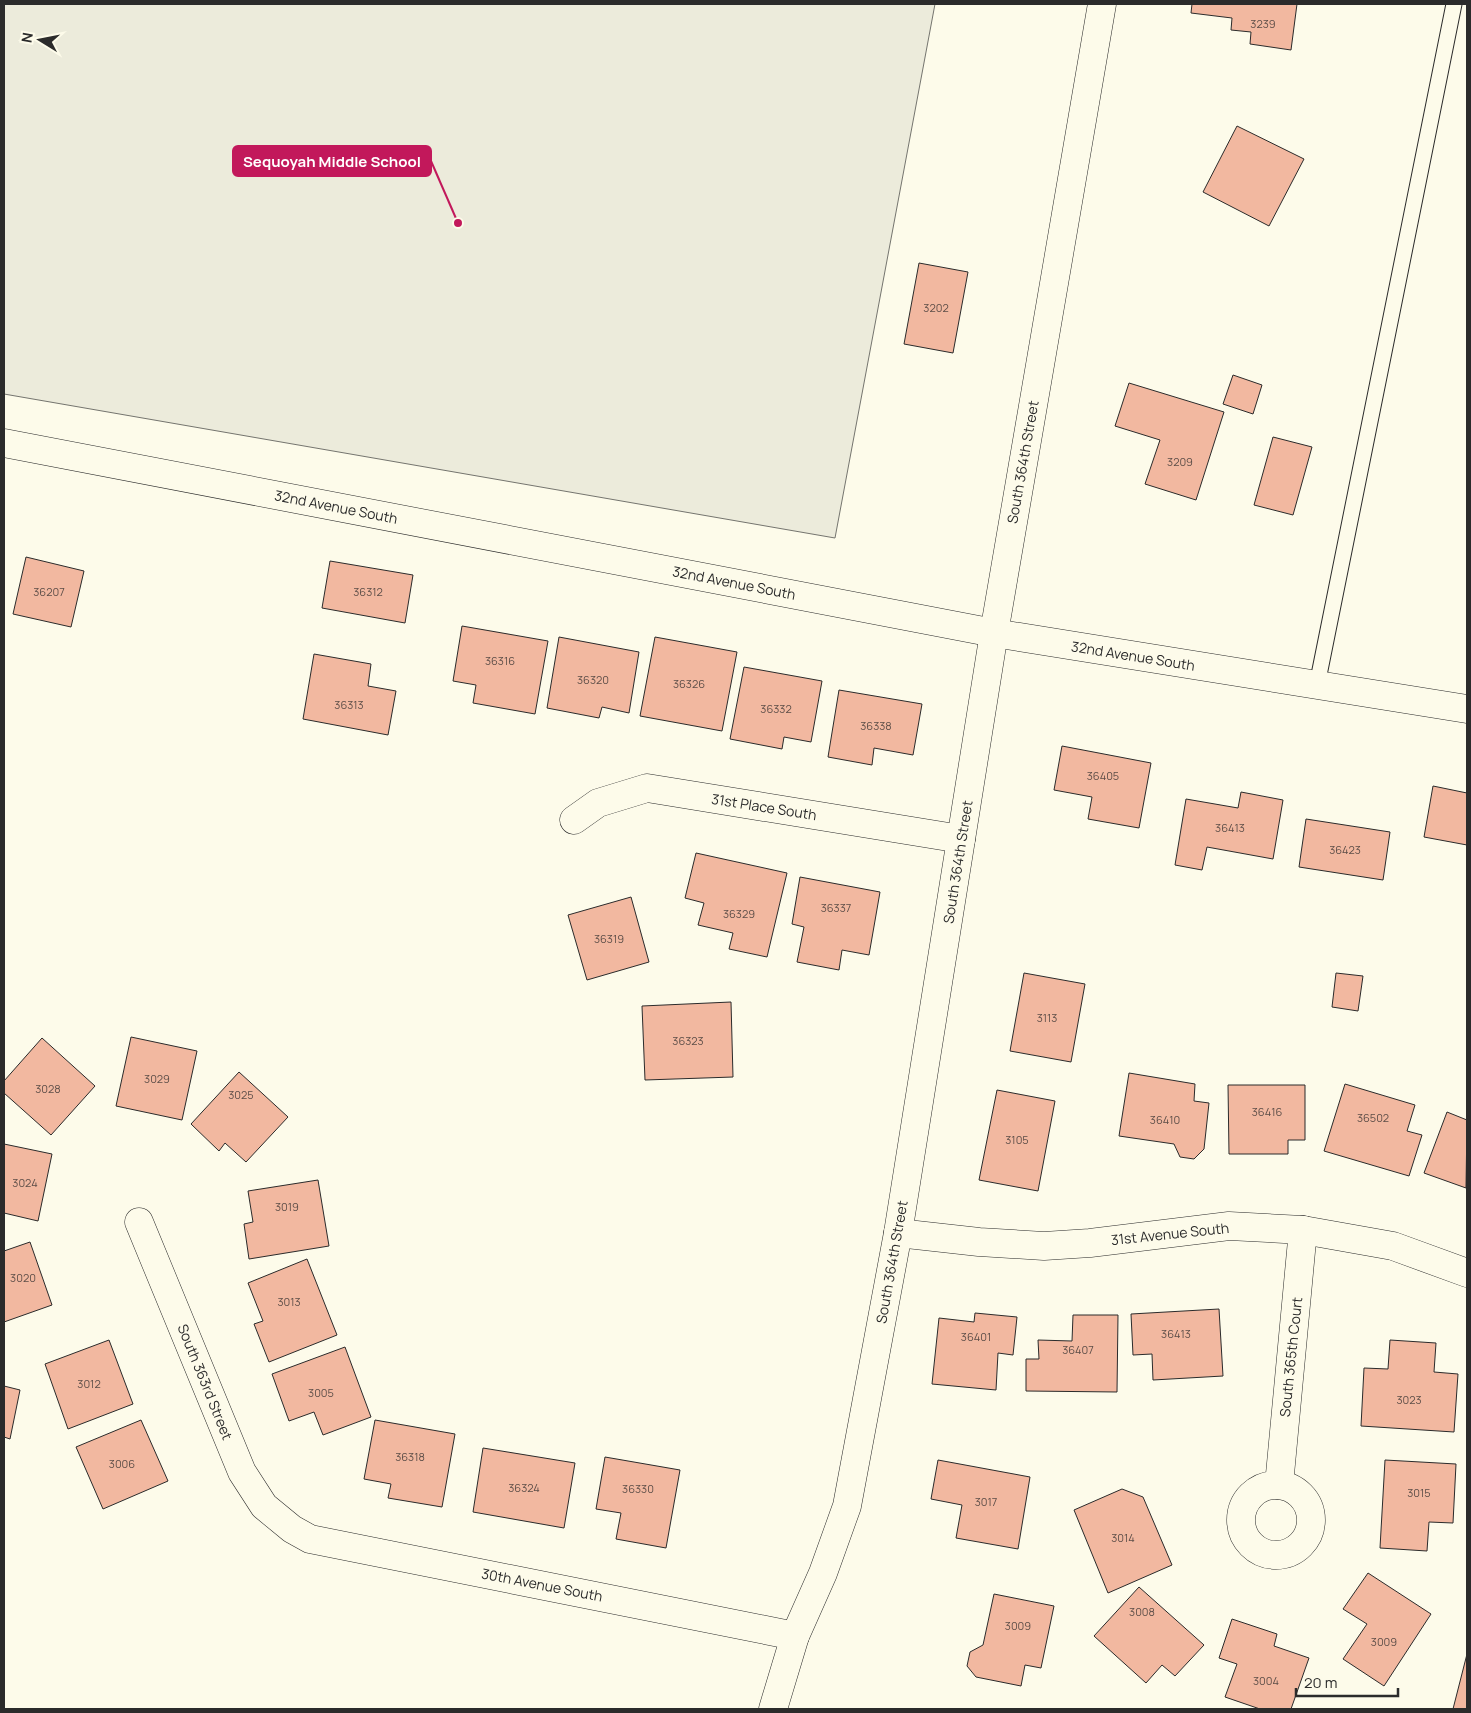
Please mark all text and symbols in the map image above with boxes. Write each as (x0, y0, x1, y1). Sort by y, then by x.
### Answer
north arrow (15, 15, 65, 65)
house number: 3239 (1250, 16, 1276, 31)
text: N (16, 31, 37, 44)
callout: Sequoyah Middle School (233, 146, 431, 176)
text: Sequoyah Middle School (243, 151, 421, 172)
house number: 3202 (923, 300, 949, 315)
street label: South 364th Street (1002, 399, 1043, 525)
house number: 3209 (1167, 454, 1193, 469)
street label: 32nd Avenue South (273, 485, 399, 528)
street label: 32nd Avenue South (671, 561, 797, 604)
house number: 36207 (33, 584, 65, 599)
house number: 36312 (353, 584, 383, 599)
street label: 32nd Avenue South (1070, 636, 1196, 675)
house number: 36316 (485, 653, 515, 668)
house number: 36320 (577, 672, 609, 687)
house number: 36326 (673, 676, 705, 691)
house number: 36313 (334, 697, 364, 712)
house number: 36332 (760, 701, 792, 716)
house number: 36338 (860, 718, 892, 733)
house number: 36405 (1087, 768, 1119, 783)
street label: 31st Place South (710, 789, 818, 824)
street label: South 364th Street (938, 799, 977, 925)
house number: 36413 (1215, 820, 1245, 835)
house number: 36423 (1329, 842, 1361, 857)
house number: 36337 (821, 900, 851, 915)
house number: 36329 (723, 906, 755, 921)
house number: 36319 (594, 931, 624, 946)
house number: 3113 (1037, 1010, 1057, 1025)
house number: 36323 (672, 1033, 704, 1048)
house number: 3029 (144, 1071, 170, 1086)
house number: 3028 (35, 1081, 61, 1096)
house number: 3025 (228, 1087, 254, 1102)
house number: 36416 (1252, 1104, 1282, 1119)
house number: 36502 (1357, 1110, 1389, 1125)
house number: 36410 (1150, 1112, 1180, 1127)
house number: 3105 (1005, 1132, 1029, 1147)
house number: 3024 (12, 1175, 38, 1190)
house number: 3019 (275, 1199, 299, 1214)
street label: South 364th Street (871, 1199, 912, 1325)
street label: 31st Avenue South (1110, 1218, 1230, 1249)
house number: 3020 (10, 1270, 36, 1285)
house number: 3013 (277, 1294, 301, 1309)
street label: South 365th Court (1275, 1296, 1306, 1418)
street label: South 363rd Street (174, 1321, 238, 1443)
house number: 36413 (1161, 1326, 1191, 1341)
house number: 36401 (961, 1329, 991, 1344)
house number: 36407 (1062, 1342, 1094, 1357)
house number: 3012 (77, 1376, 101, 1391)
house number: 3005 (308, 1385, 334, 1400)
house number: 3023 (1396, 1392, 1422, 1407)
house number: 36318 (395, 1449, 425, 1464)
house number: 3006 (109, 1456, 135, 1471)
house number: 36324 (508, 1480, 540, 1495)
house number: 36330 (622, 1481, 654, 1496)
house number: 3015 (1407, 1485, 1431, 1500)
house number: 3017 (975, 1494, 997, 1509)
house number: 3014 (1111, 1530, 1135, 1545)
street label: 30th Avenue South (480, 1563, 604, 1606)
house number: 3008 (1129, 1604, 1155, 1619)
house number: 3009 (1005, 1618, 1031, 1633)
house number: 3009 (1371, 1634, 1397, 1649)
scale bar (1296, 1666, 1398, 1698)
text: 20 m (1304, 1672, 1337, 1693)
house number: 3004 (1253, 1673, 1279, 1688)

